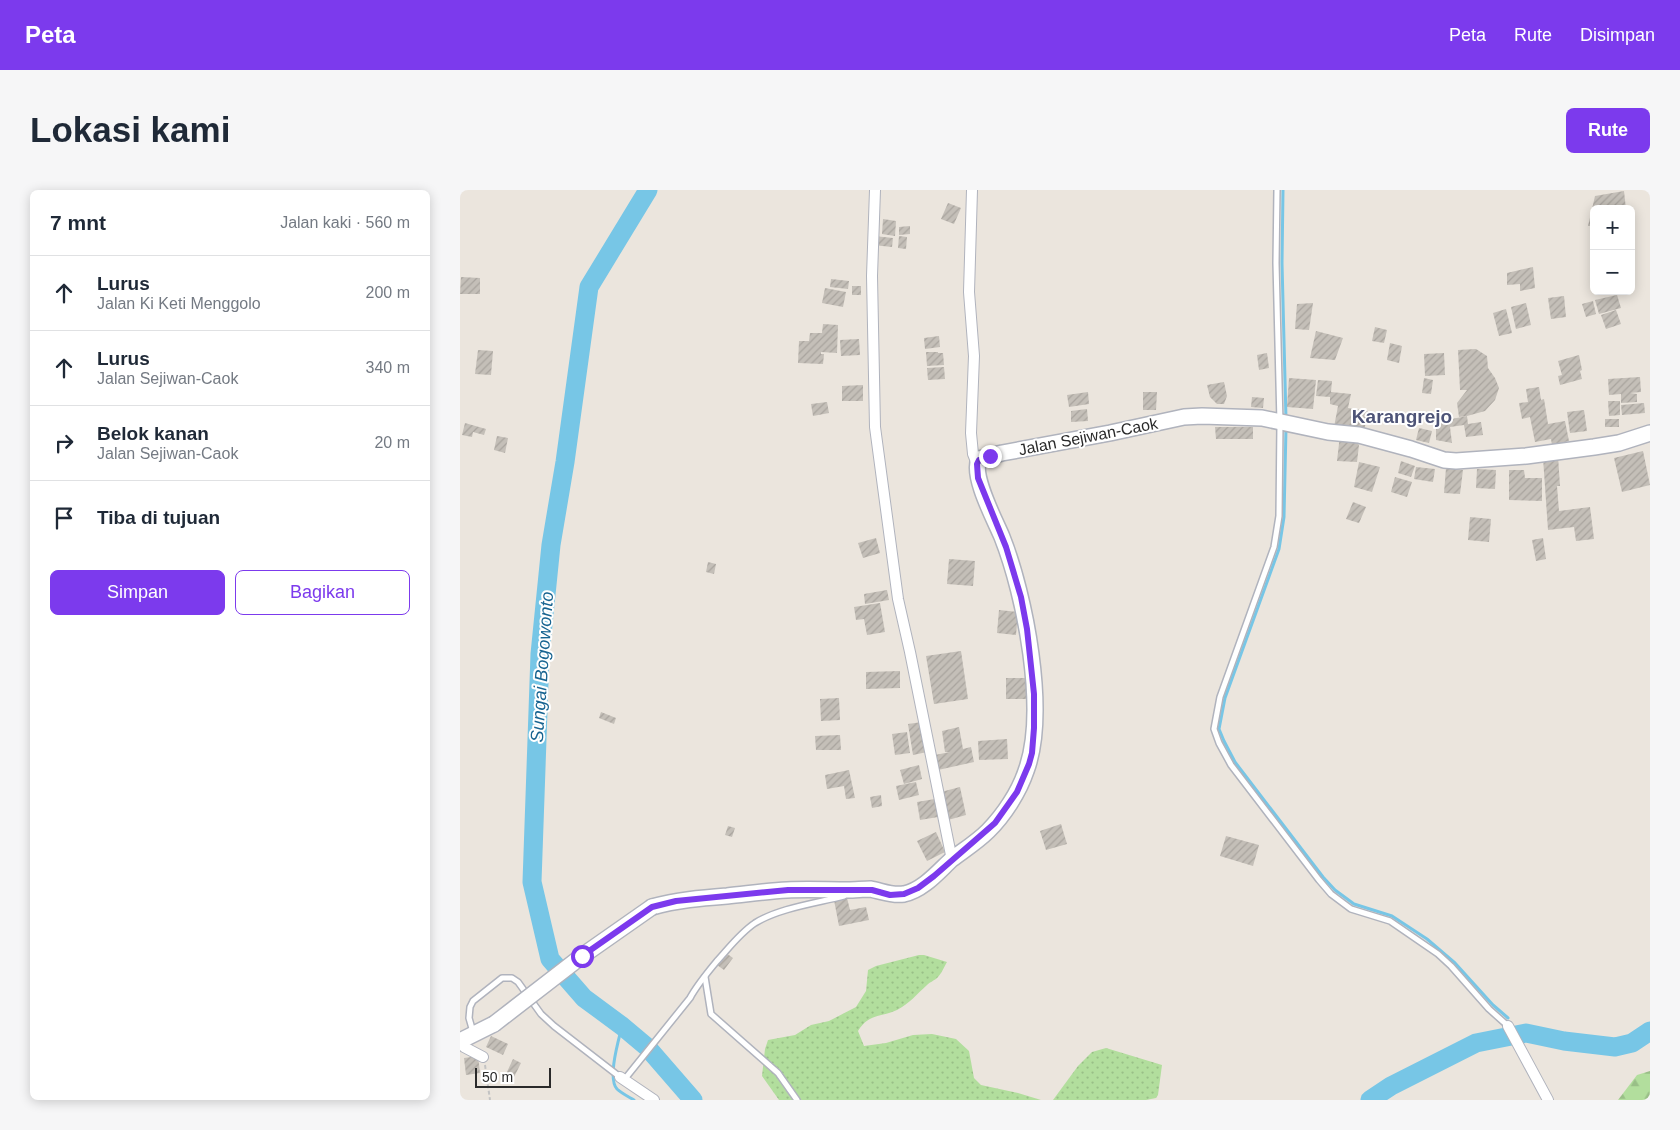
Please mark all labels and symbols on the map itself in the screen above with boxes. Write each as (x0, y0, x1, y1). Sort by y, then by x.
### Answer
district label: Karangrejo (1352, 406, 1452, 427)
street label: Jalan Sejiwan-Caok (1017, 414, 1160, 458)
route end (979, 445, 1002, 468)
water label: Sungai Bogowonto (527, 591, 557, 743)
route start (571, 945, 594, 968)
scale bar (475, 1065, 551, 1088)

